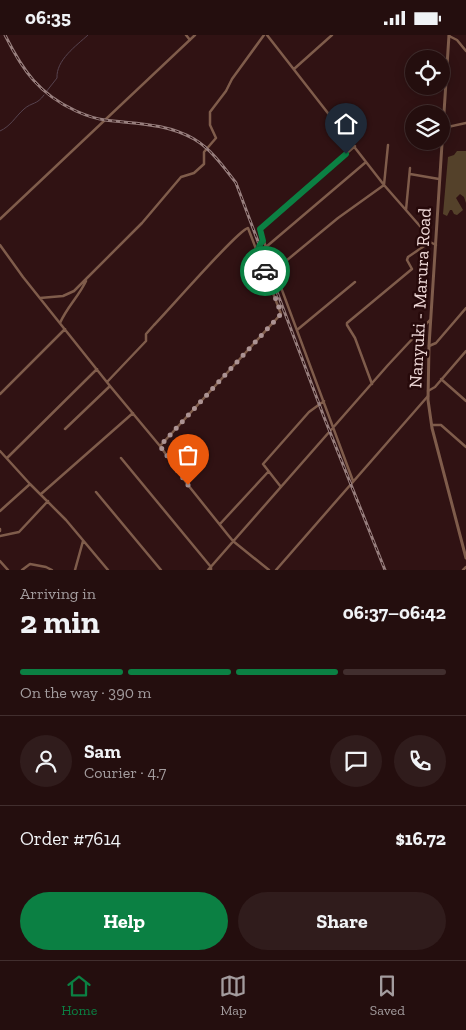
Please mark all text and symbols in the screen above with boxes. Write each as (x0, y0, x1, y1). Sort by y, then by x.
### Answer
text: 06:35 (25, 6, 71, 29)
map controls (405, 50, 450, 150)
button: locate (405, 50, 450, 95)
pin (325, 103, 367, 154)
button: layers (405, 105, 450, 150)
icon: home (332, 110, 360, 138)
street label: Nanyuki - Marura Road (404, 207, 436, 389)
courier (240, 246, 290, 296)
icon: car (251, 257, 279, 285)
pin (167, 434, 209, 485)
icon: bag (174, 441, 202, 469)
text: Arriving in (20, 584, 96, 603)
text: 06:37–06:42 (343, 601, 446, 624)
text: 2 min (20, 603, 100, 641)
text: On the way · 390 m (20, 683, 151, 702)
button: person (20, 735, 72, 787)
button: chat (330, 735, 382, 787)
button: phone (394, 735, 446, 787)
text: Sam (84, 740, 121, 763)
text: Courier · 4.7 (84, 763, 166, 782)
text: Order #7614 (20, 827, 121, 850)
text: $16.72 (395, 827, 446, 850)
button: Help (20, 892, 228, 950)
button: Share (238, 892, 446, 950)
tab: Home (61, 972, 97, 1019)
tab: Map (219, 972, 247, 1019)
tab: Saved (370, 972, 405, 1019)

